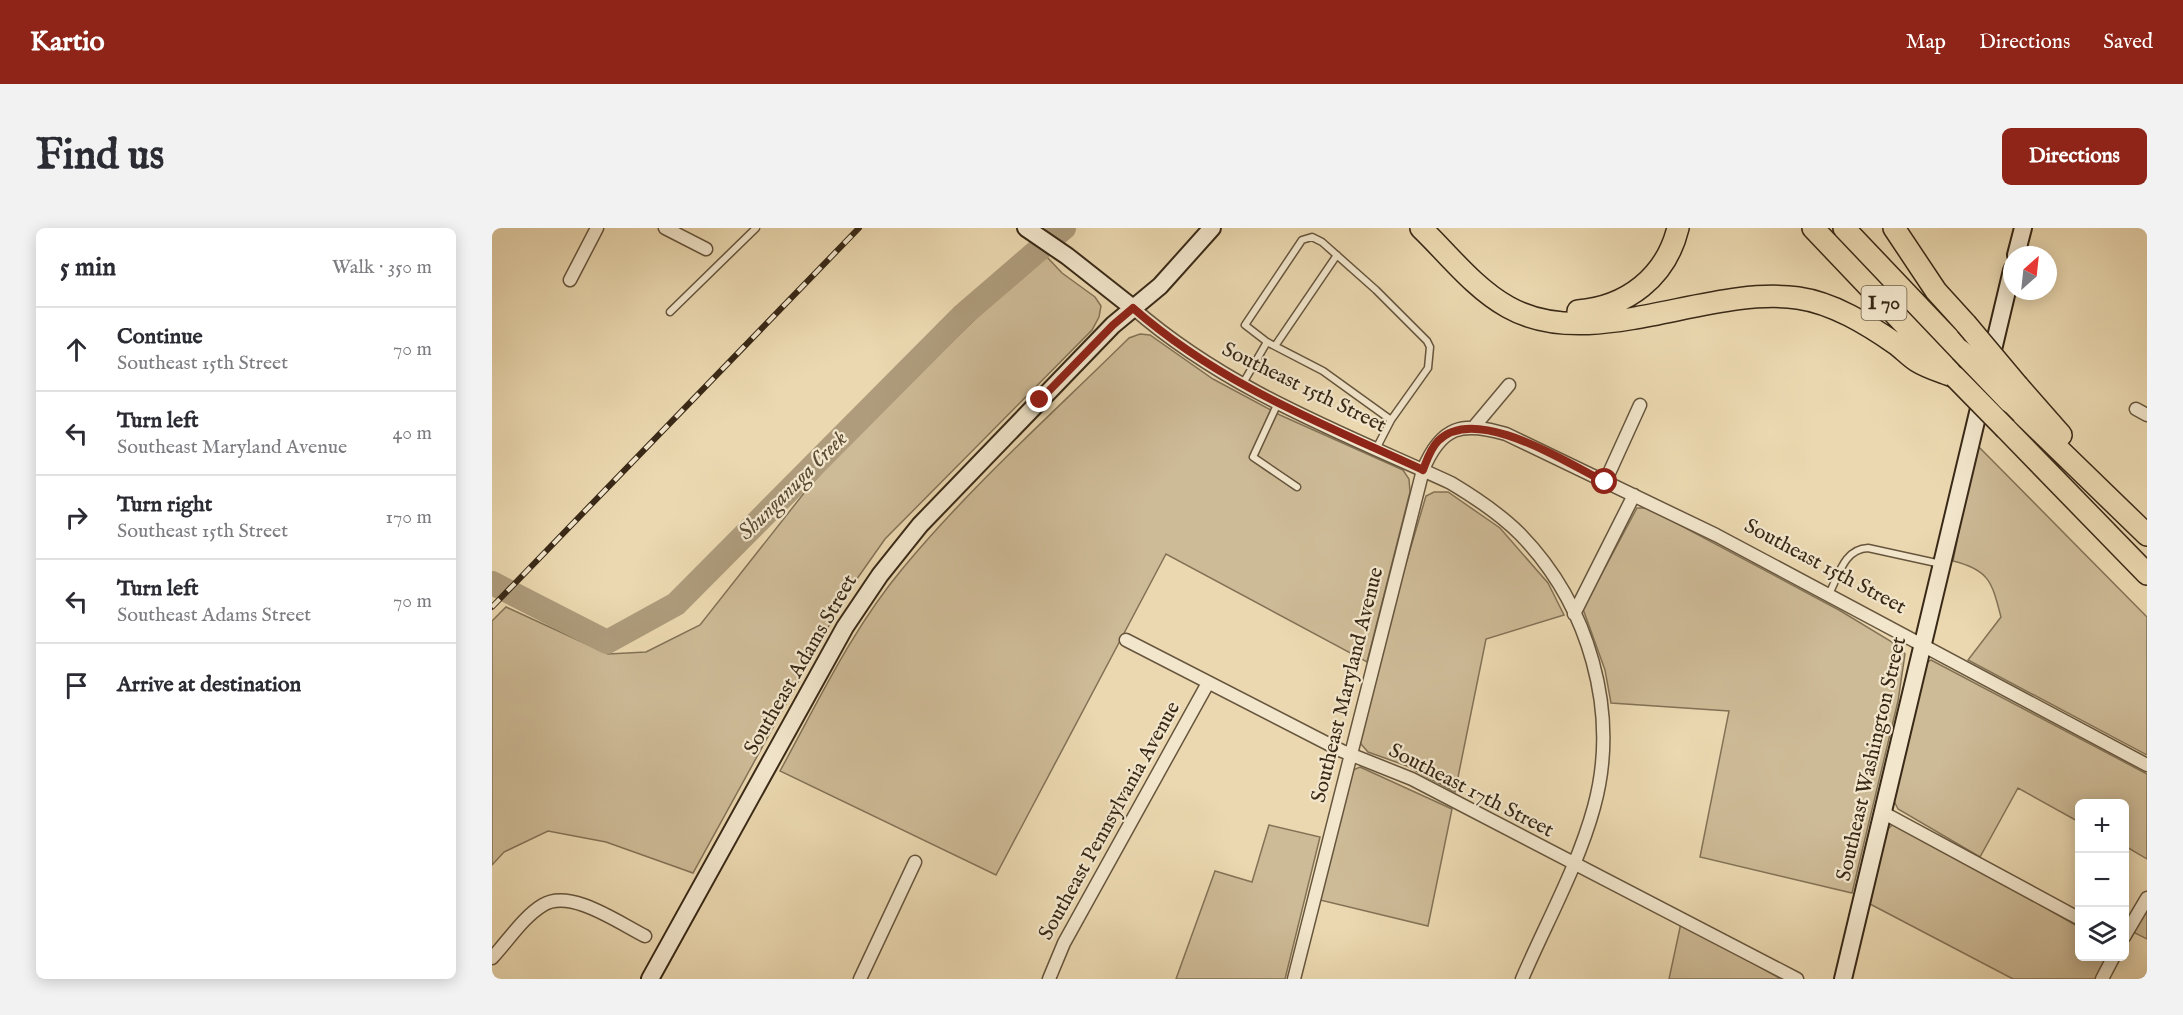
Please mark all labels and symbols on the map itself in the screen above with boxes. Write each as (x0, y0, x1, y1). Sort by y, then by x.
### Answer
north arrow (2003, 246, 2057, 300)
road number: I 70 (1862, 286, 1906, 320)
street label: Southeast 15th Street (1217, 336, 1391, 440)
route end (1026, 386, 1052, 412)
water label: Shunganuga Creek (732, 425, 854, 547)
route start (1591, 468, 1617, 494)
street label: Southeast 15th Street (1739, 513, 1911, 621)
street label: Southeast Maryland Avenue (1306, 564, 1390, 806)
street label: Southeast Adams Street (738, 570, 864, 760)
street label: Southeast Washington Street (1831, 634, 1913, 884)
street label: Southeast Pennsylvania Avenue (1033, 697, 1187, 945)
street label: Southeast 17th Street (1384, 738, 1558, 844)

